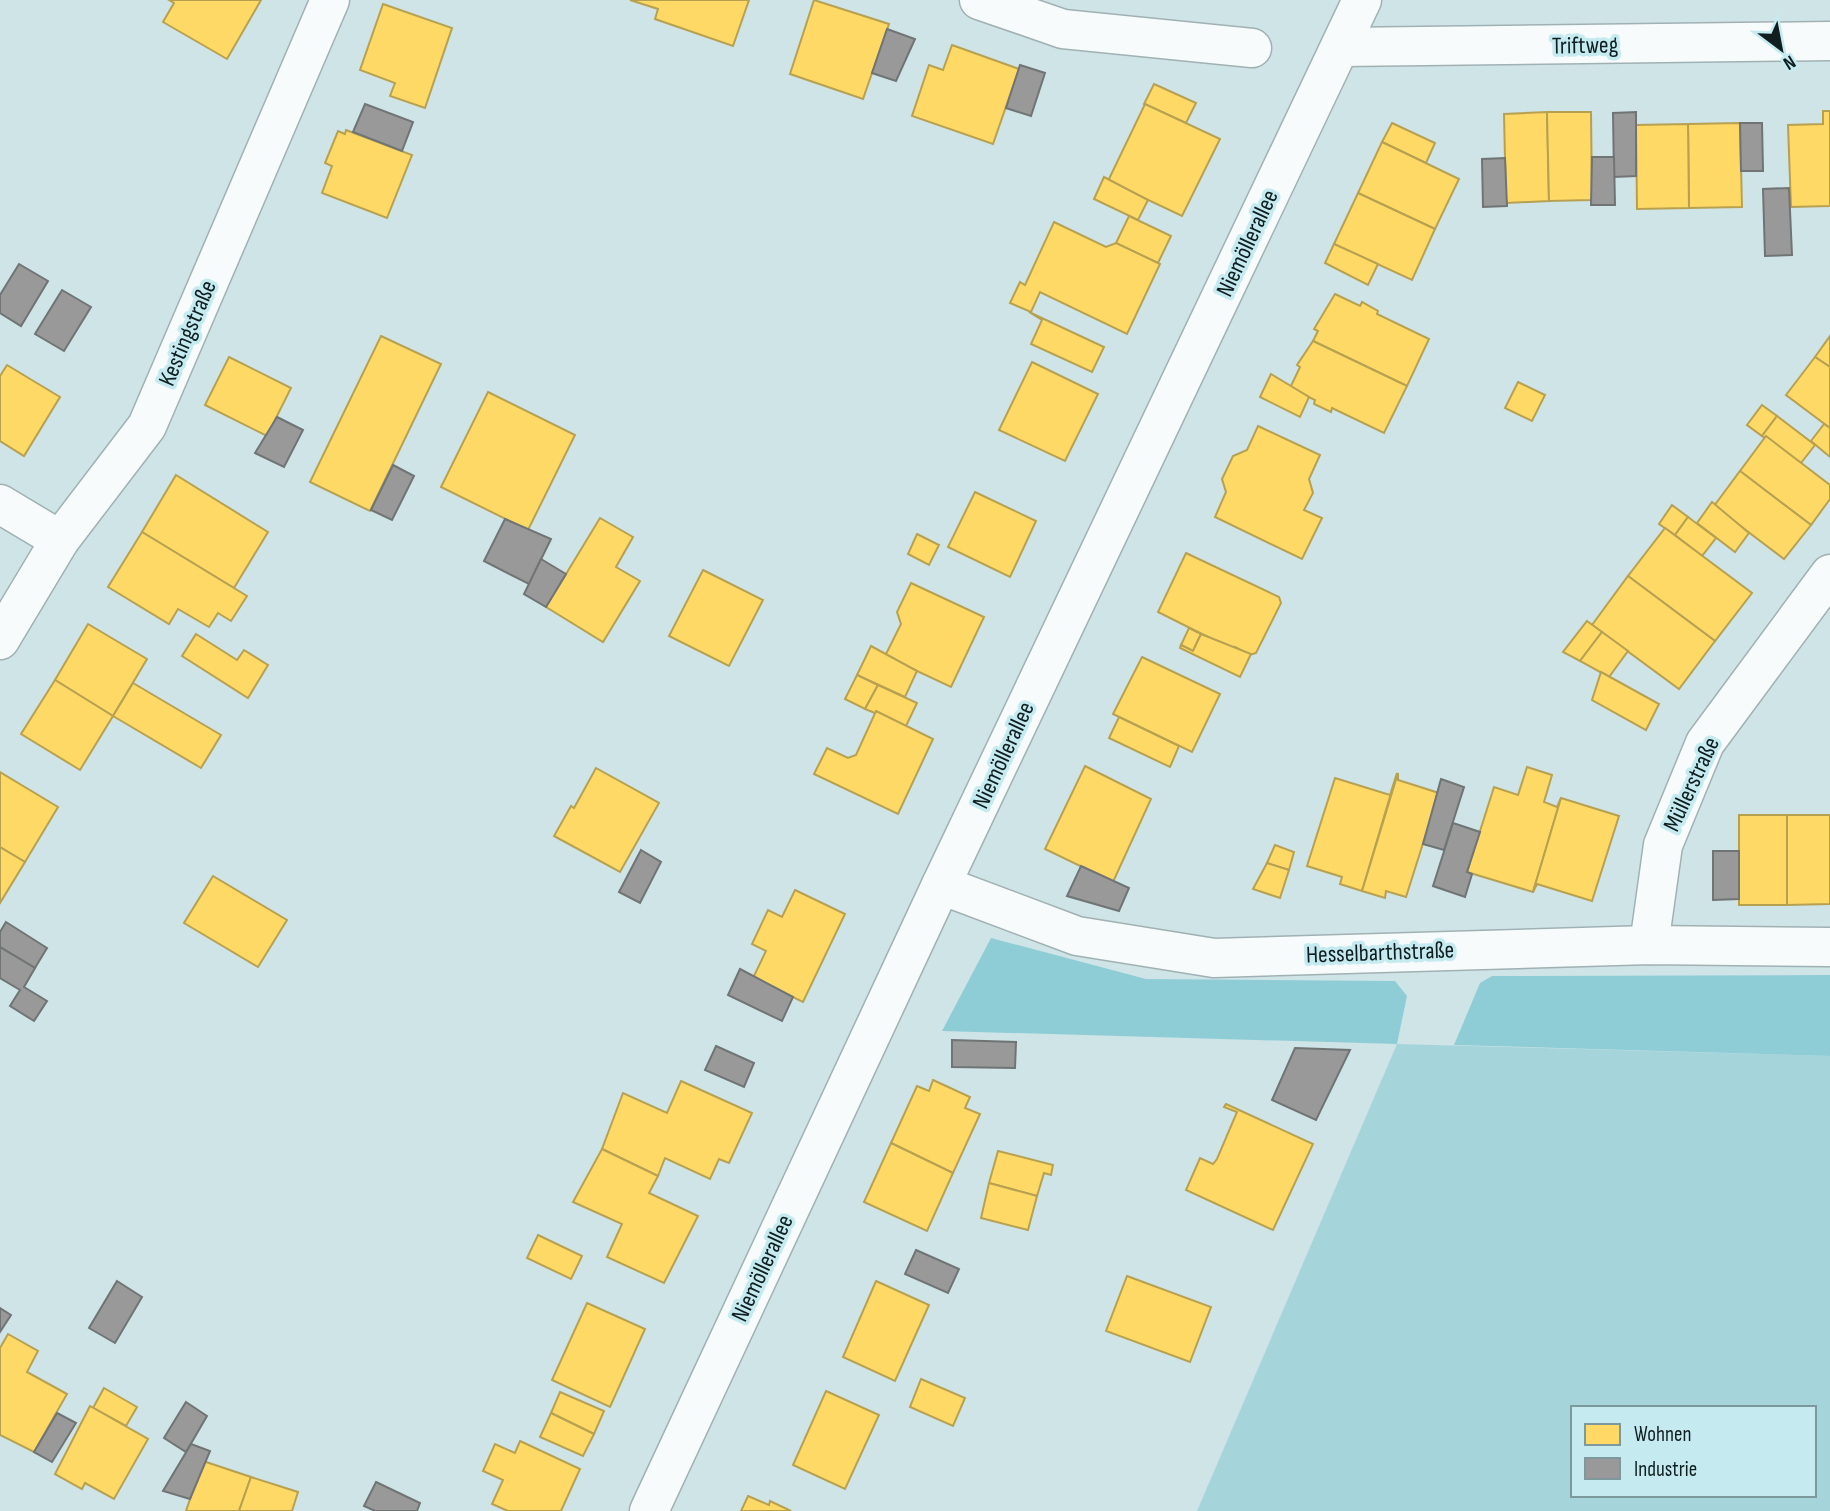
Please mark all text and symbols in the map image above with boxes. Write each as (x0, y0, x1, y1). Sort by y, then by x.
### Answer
north arrow (1746, 14, 1816, 84)
street label: Triftweg (1552, 30, 1618, 61)
text: N (1779, 50, 1800, 75)
street label: Niemöllerallee (1210, 185, 1285, 301)
street label: Kestingstraße (152, 276, 223, 390)
street label: Niemöllerallee (966, 697, 1041, 813)
street label: Müllerstraße (1657, 732, 1726, 836)
street label: Hesselbarthstraße (1305, 935, 1455, 970)
street label: Niemöllerallee (725, 1210, 800, 1326)
legend (1571, 1406, 1816, 1497)
text: Wohnen (1634, 1422, 1691, 1447)
text: Industrie (1634, 1457, 1697, 1482)

